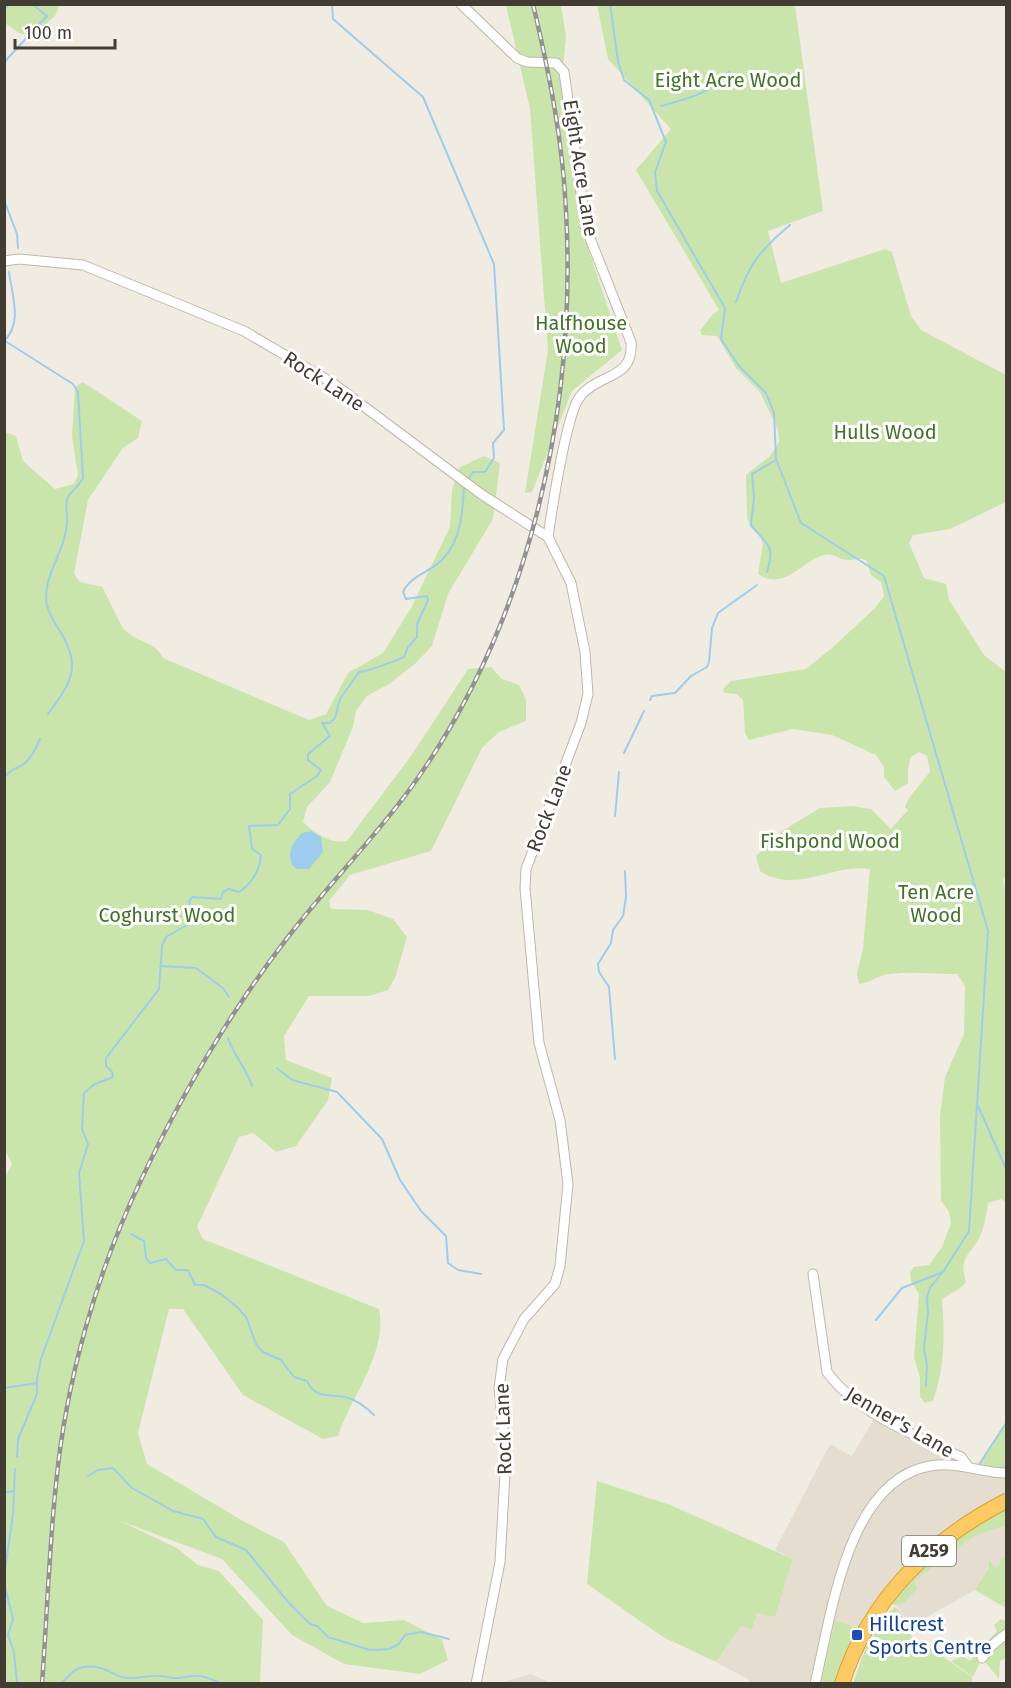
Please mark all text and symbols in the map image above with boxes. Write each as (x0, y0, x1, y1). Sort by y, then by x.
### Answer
scale bar (15, 12, 116, 50)
text: 100 m (24, 22, 72, 44)
park label: Eight Acre Wood (655, 68, 801, 92)
street label: Eight Acre Lane (558, 98, 604, 238)
park label: Halfhouse Wood (535, 311, 627, 358)
street label: Rock Lane (279, 346, 369, 416)
park label: Hulls Wood (833, 420, 937, 444)
street label: Rock Lane (521, 761, 577, 855)
park label: Fishpond Wood (760, 829, 900, 853)
park label: Ten Acre Wood (898, 880, 974, 927)
park label: Coghurst Wood (98, 903, 236, 927)
street label: Jenner's Lane (842, 1381, 958, 1463)
street label: Rock Lane (489, 1383, 517, 1475)
road number: A259 (902, 1536, 956, 1566)
place label: Hillcrest Sports Centre (869, 1612, 992, 1659)
marker: Hillcrest Sports Centre (850, 1628, 864, 1642)

